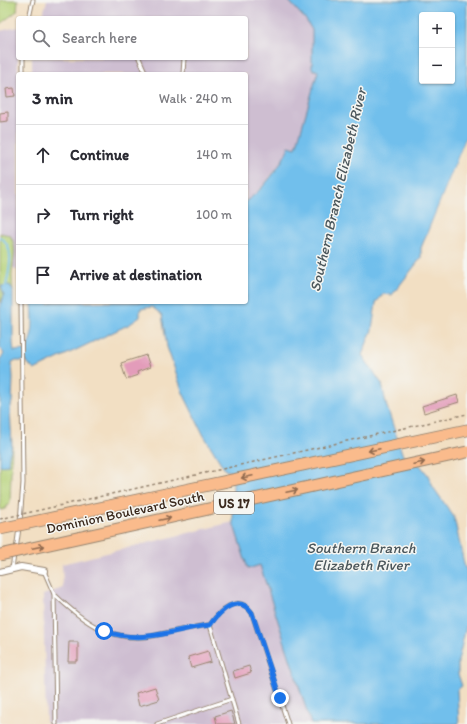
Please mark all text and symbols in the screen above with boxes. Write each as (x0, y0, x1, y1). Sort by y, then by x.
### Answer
map controls (419, 12, 455, 84)
button: + (419, 12, 455, 48)
search box (16, 16, 248, 60)
icon: search (30, 27, 52, 49)
text: Search here (62, 29, 137, 47)
button: − (419, 48, 455, 84)
water label: Southern Branch Elizabeth River (306, 85, 371, 293)
text: 3 min (32, 88, 73, 108)
text: Walk · 240 m (159, 91, 232, 106)
icon: ahead (32, 144, 54, 166)
text: Continue (70, 146, 129, 164)
text: 140 m (196, 147, 232, 162)
icon: right (32, 204, 54, 226)
text: Turn right (70, 206, 134, 224)
text: 100 m (196, 207, 232, 222)
icon: arrive (32, 264, 54, 286)
text: Arrive at destination (70, 266, 202, 284)
one-way arrow (368, 446, 381, 454)
one-way arrow (412, 458, 425, 466)
one-way arrow (241, 473, 254, 481)
one-way arrow (285, 486, 298, 494)
street label: Dominion Boulevard South (45, 487, 206, 538)
road number: US 17 (214, 492, 254, 514)
one-way arrow (158, 514, 171, 522)
water label: Southern Branch Elizabeth River (306, 539, 416, 574)
one-way arrow (31, 542, 44, 550)
route start (95, 622, 113, 640)
route end (271, 689, 289, 707)

